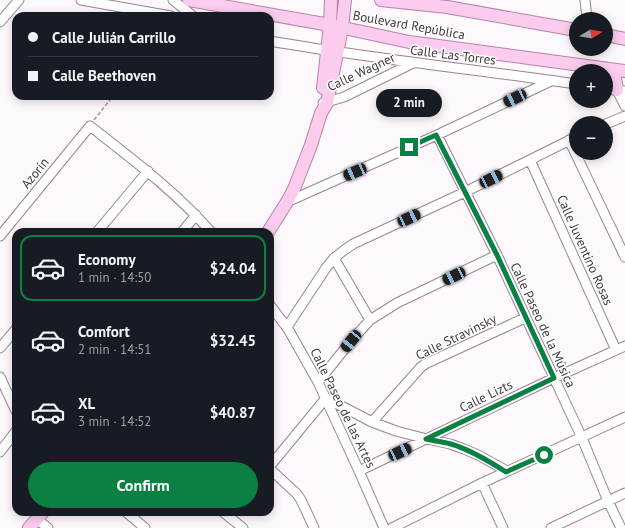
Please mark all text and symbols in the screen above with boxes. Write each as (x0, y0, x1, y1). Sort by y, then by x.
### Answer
street label: Boulevard República (352, 7, 466, 43)
north arrow (569, 12, 613, 56)
map controls (569, 12, 613, 160)
text: Calle Julián Carrillo (52, 28, 176, 47)
street label: Calle Las Torres (409, 41, 497, 69)
street label: Calle Wagner (324, 49, 398, 95)
button: + (569, 64, 613, 108)
text: Calle Beethoven (52, 66, 156, 85)
car (502, 87, 528, 109)
callout: 2 min (376, 89, 442, 117)
text: 2 min (393, 94, 425, 111)
button: − (569, 116, 613, 160)
route end (400, 138, 418, 156)
street label: Azorín (17, 154, 53, 192)
car (342, 162, 368, 182)
car (478, 168, 504, 190)
street label: Calle Juventino Rosas (553, 192, 617, 308)
car (396, 207, 422, 229)
icon: car (30, 250, 66, 286)
text: Economy (78, 250, 136, 269)
text: $24.04 (210, 259, 256, 278)
street label: Calle Paseo de la Música (506, 260, 580, 390)
car (441, 265, 467, 287)
text: 1 min · 14:50 (78, 269, 151, 286)
street label: Calle Stravinsky (413, 310, 499, 364)
icon: car (30, 322, 66, 358)
text: Comfort (78, 322, 130, 341)
car (339, 328, 363, 354)
text: $32.45 (210, 331, 256, 350)
text: 2 min · 14:51 (78, 341, 151, 358)
street label: Calle Paseo de las Artes (307, 345, 379, 471)
street label: Calle Lizts (457, 376, 515, 416)
icon: car (30, 394, 66, 430)
text: XL (78, 394, 95, 413)
text: $40.87 (210, 403, 256, 422)
text: 3 min · 14:52 (78, 413, 151, 430)
car (387, 441, 413, 463)
route start (535, 446, 553, 464)
button: Confirm (28, 462, 258, 508)

